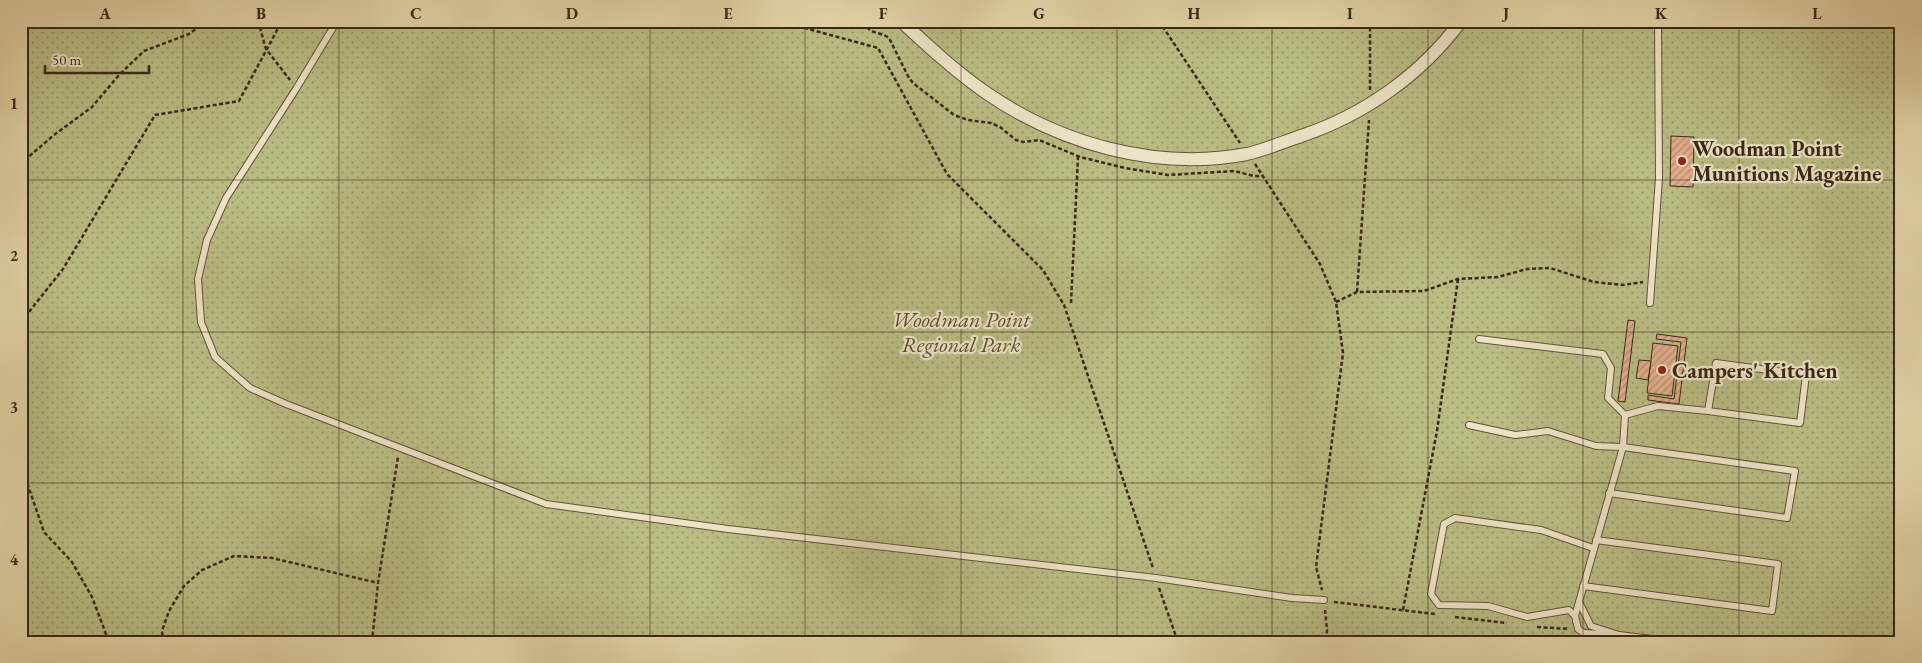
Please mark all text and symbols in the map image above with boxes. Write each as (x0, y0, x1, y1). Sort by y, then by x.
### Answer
text: A (98, 3, 111, 24)
text: B (256, 3, 266, 24)
text: C (410, 3, 422, 24)
text: D (566, 3, 578, 24)
text: E (723, 3, 733, 24)
text: F (879, 3, 888, 24)
text: G (1033, 3, 1045, 24)
text: H (1188, 3, 1201, 24)
text: I (1347, 3, 1353, 24)
text: J (1501, 3, 1509, 24)
text: K (1655, 3, 1668, 24)
text: L (1812, 3, 1822, 24)
scale bar (45, 42, 149, 74)
text: 50 m (52, 50, 81, 69)
text: 1 (10, 93, 18, 114)
place label: Woodman Point Munitions Magazine (1692, 134, 1881, 188)
marker: Woodman Point Munitions Magazine (1676, 155, 1688, 167)
text: 2 (10, 245, 19, 266)
park label: Woodman Point Regional Park (892, 305, 1031, 359)
place label: Campers' Kitchen (1672, 356, 1838, 385)
marker: Campers' Kitchen (1656, 364, 1668, 376)
text: 3 (10, 397, 18, 418)
text: 4 (10, 549, 19, 570)

